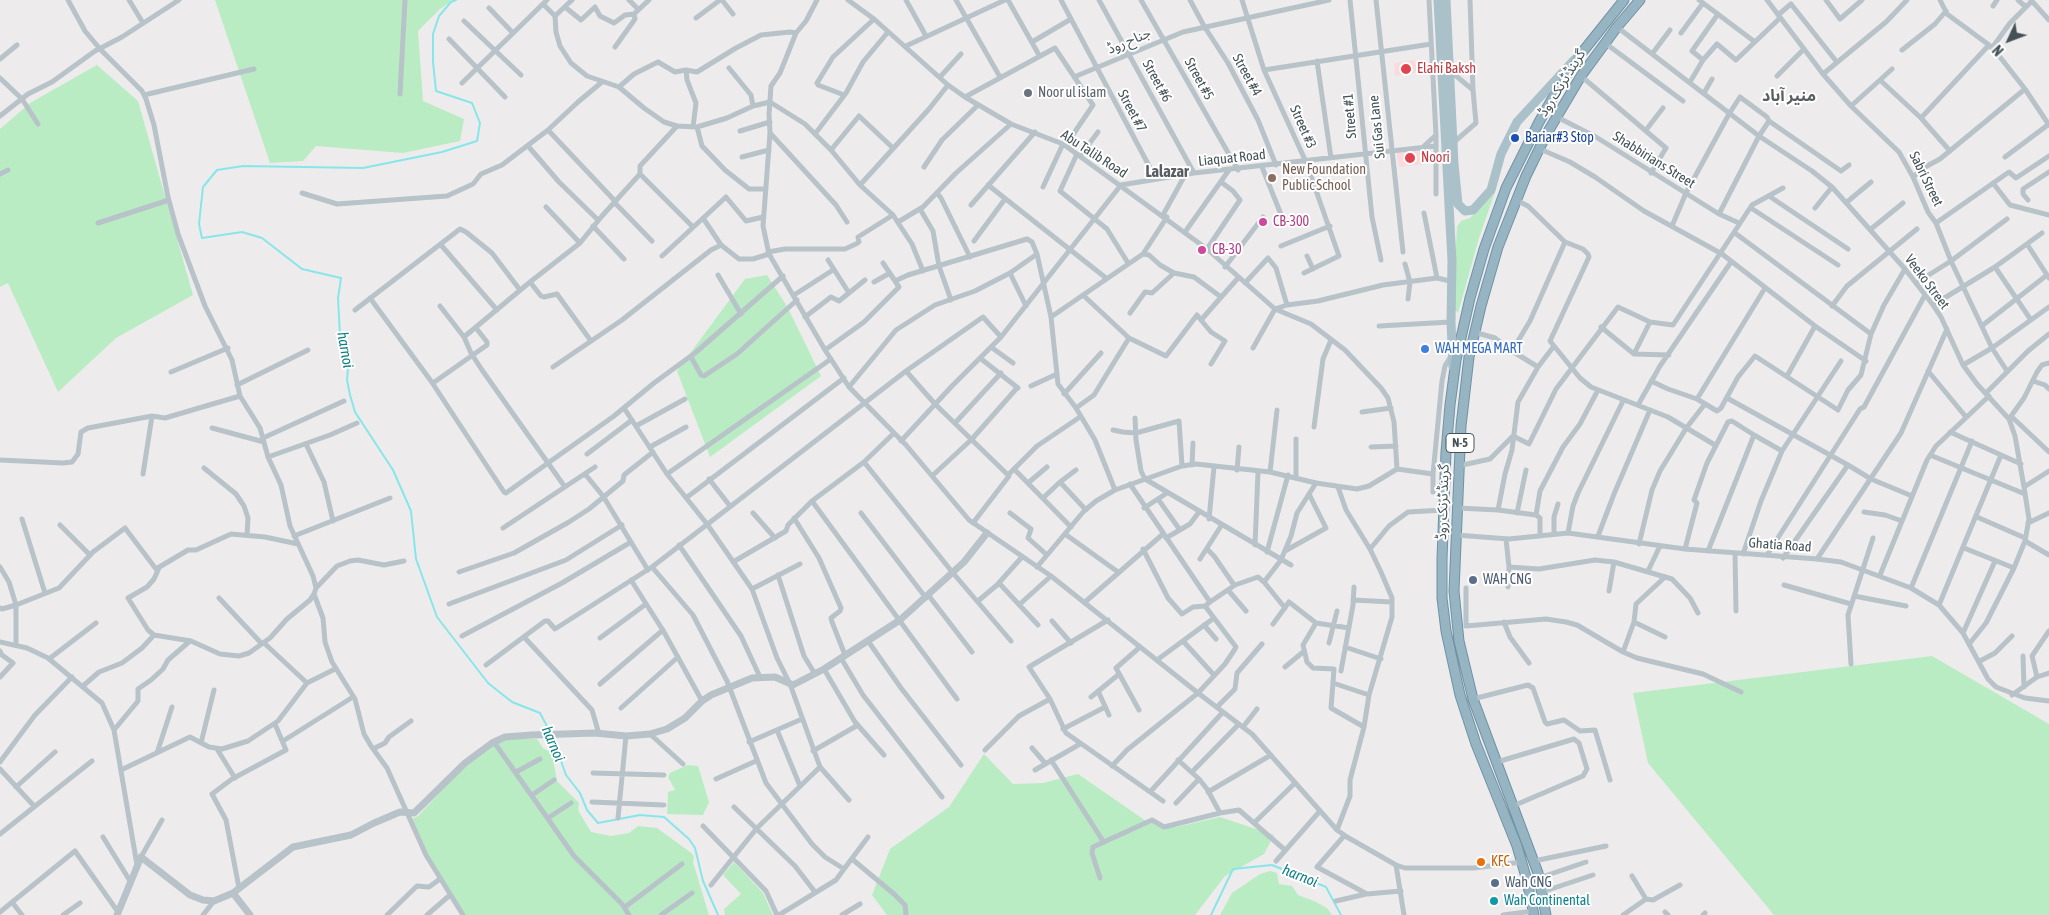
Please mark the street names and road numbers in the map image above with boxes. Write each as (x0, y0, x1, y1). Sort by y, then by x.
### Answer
street label: جناح روڈ (1105, 24, 1153, 58)
street label: گرینڈ ٹرنک روڈ (1535, 46, 1589, 120)
street label: Street #4 (1229, 51, 1265, 99)
street label: Street #5 (1181, 55, 1217, 103)
street label: Street #6 (1139, 57, 1175, 105)
street label: Street #7 (1114, 87, 1150, 135)
street label: Street #1 (1340, 93, 1360, 139)
street label: Sui Gas Lane (1365, 94, 1389, 160)
street label: Street #3 (1286, 103, 1320, 151)
street label: Abu Talib Road (1058, 126, 1130, 182)
street label: Shabbirians Street (1610, 128, 1698, 192)
street label: Liaquat Road (1197, 146, 1267, 170)
street label: Sabri Street (1906, 149, 1946, 209)
street label: Veeko Street (1901, 251, 1953, 313)
road number: N-5 (1446, 433, 1474, 452)
street label: گرینڈ ٹرنک روڈ (1433, 464, 1453, 540)
street label: Ghatia Road (1748, 534, 1812, 556)

